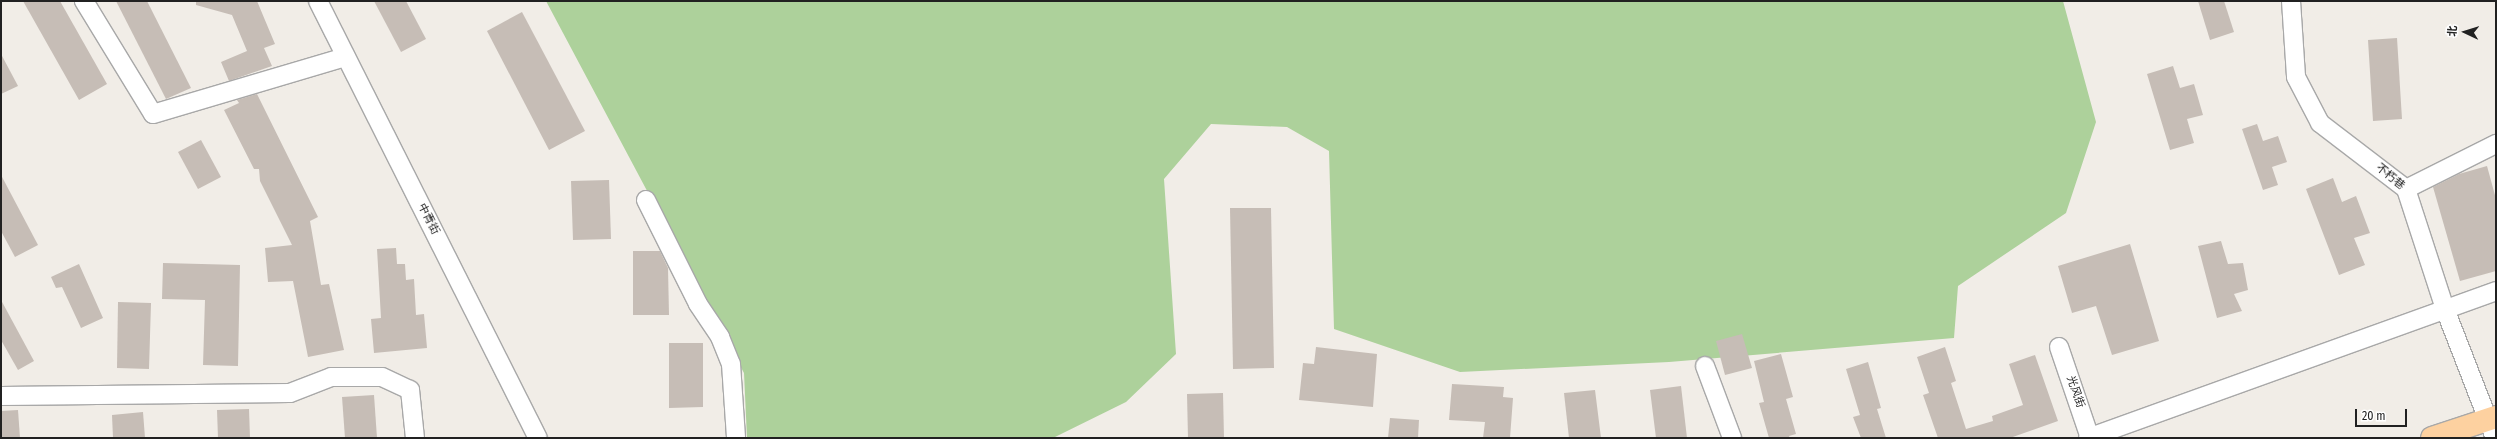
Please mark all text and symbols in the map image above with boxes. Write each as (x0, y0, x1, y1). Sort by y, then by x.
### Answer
north arrow (2445, 12, 2485, 52)
text: 北 (2446, 25, 2459, 37)
street label: 不朽巷 (2373, 161, 2407, 193)
street label: 中青街 (415, 201, 441, 237)
street label: 光风街 (2063, 374, 2087, 410)
scale bar (2357, 401, 2409, 427)
text: 20 m (2362, 409, 2386, 423)

